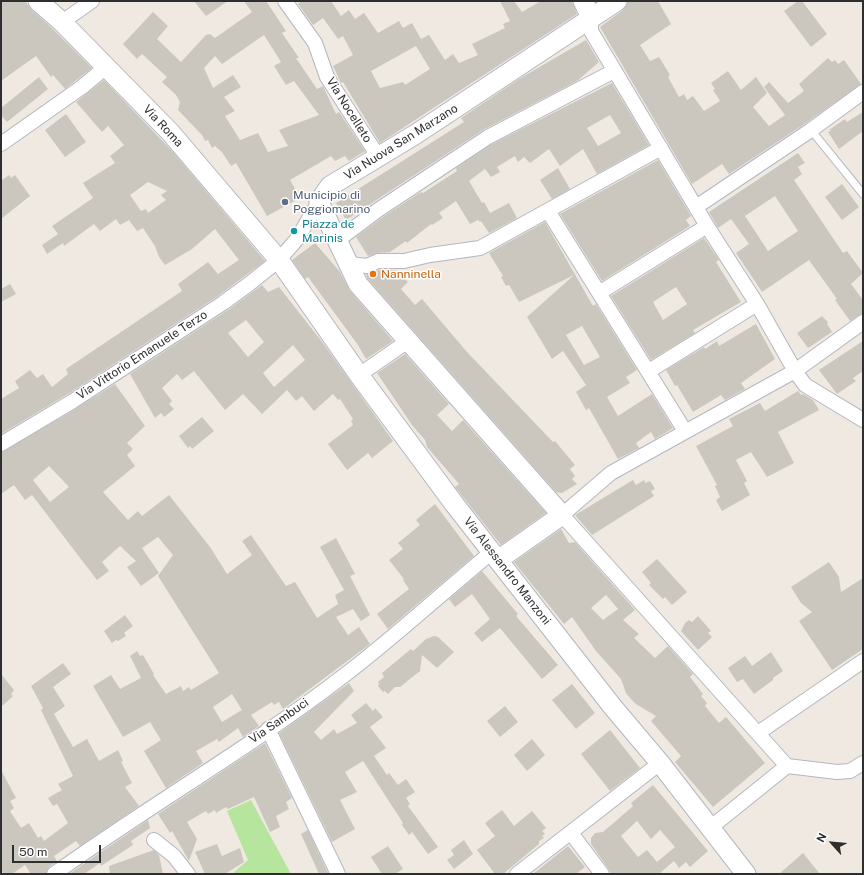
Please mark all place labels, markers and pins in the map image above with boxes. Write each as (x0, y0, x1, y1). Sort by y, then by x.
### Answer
place label: Municipio di Poggiomarino (293, 188, 370, 216)
marker: Municipio di Poggiomarino (280, 197, 290, 207)
place label: Piazza de Marinis (302, 217, 354, 245)
marker: Piazza de Marinis (289, 226, 299, 236)
place label: Nanninella (381, 267, 441, 281)
marker: Nanninella (368, 269, 378, 279)

